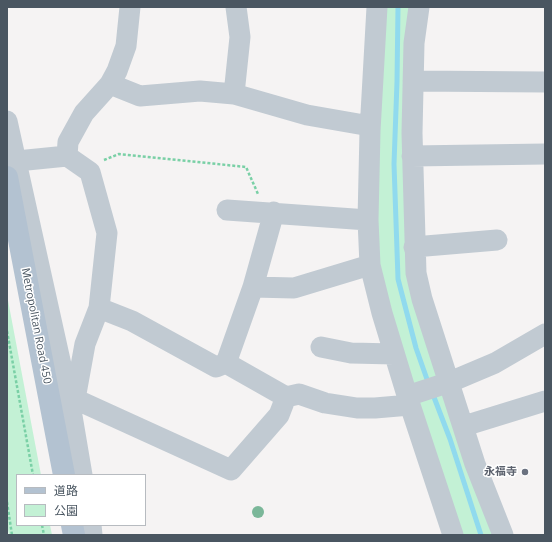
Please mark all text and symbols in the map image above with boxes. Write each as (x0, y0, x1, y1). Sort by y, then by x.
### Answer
street label: Metropolitan Road 450 (18, 267, 54, 385)
place label: 永福寺 (484, 465, 517, 479)
marker: 永福寺 (520, 467, 530, 477)
legend (16, 474, 146, 526)
text: 道路 (54, 482, 78, 499)
text: 公園 (54, 502, 78, 519)

